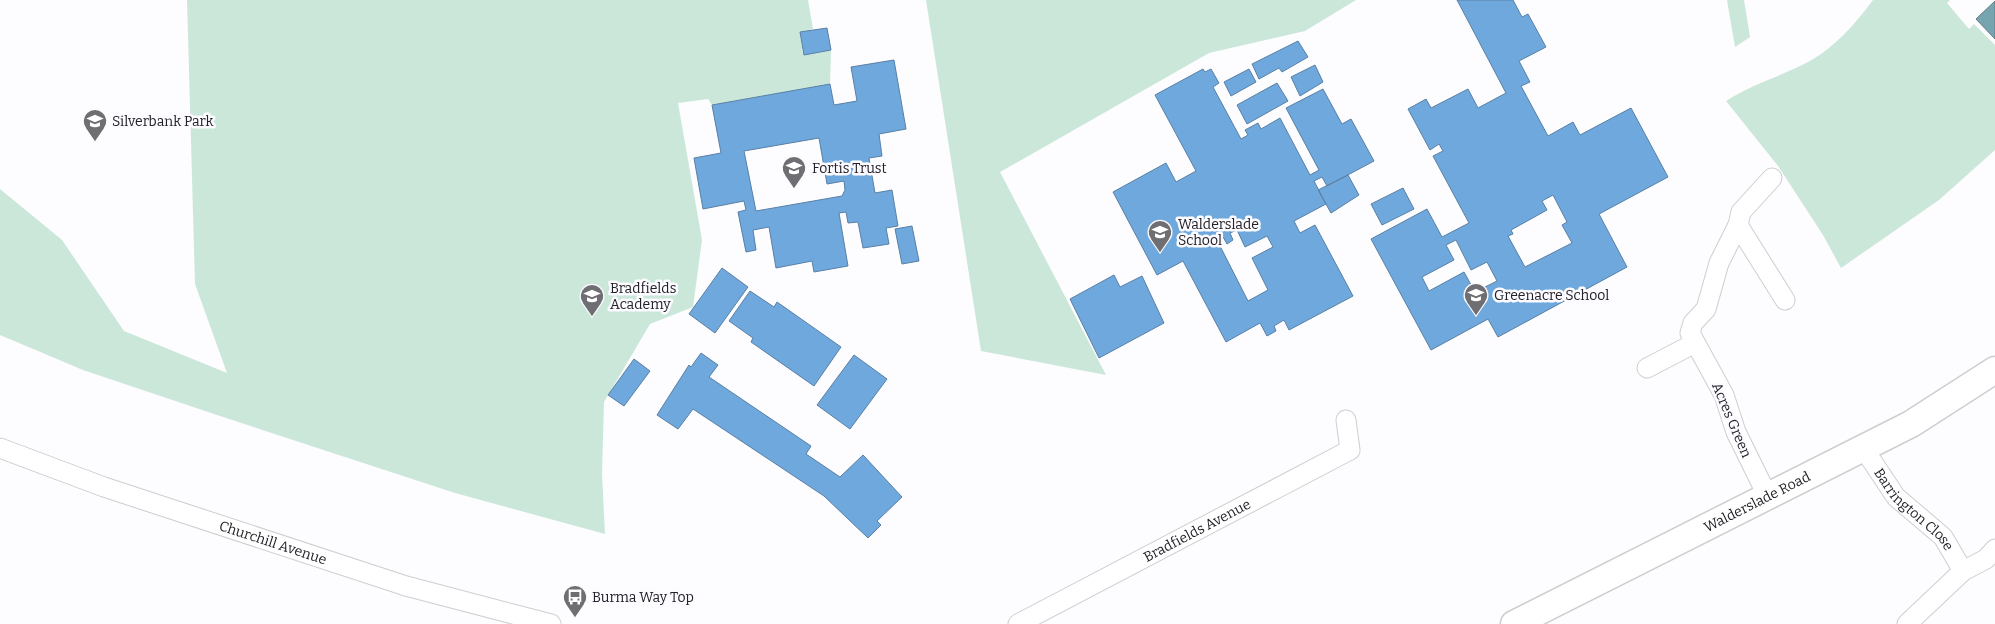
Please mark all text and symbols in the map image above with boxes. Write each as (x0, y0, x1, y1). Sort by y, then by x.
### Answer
school or university icon: Silverbank Park (82, 108, 108, 142)
place label: Silverbank Park (112, 113, 214, 130)
school or university icon: Fortis Trust (781, 155, 807, 189)
place label: Fortis Trust (812, 160, 887, 177)
place label: Walderslade School (1178, 216, 1259, 249)
school or university icon: Walderslade School (1147, 219, 1173, 253)
place label: Bradfields Academy (610, 280, 676, 313)
school or university icon: Greenacre School (1463, 282, 1489, 316)
school or university icon: Bradfields Academy (579, 283, 605, 317)
place label: Greenacre School (1494, 287, 1609, 304)
street label: Acres Green (1708, 380, 1755, 460)
street label: Barrington Close (1870, 465, 1957, 554)
street label: Walderslade Road (1701, 468, 1813, 536)
street label: Bradfields Avenue (1141, 496, 1254, 566)
street label: Churchill Avenue (217, 517, 329, 568)
bus stop icon: Burma Way Top (562, 584, 588, 618)
place label: Burma Way Top (592, 589, 694, 606)

